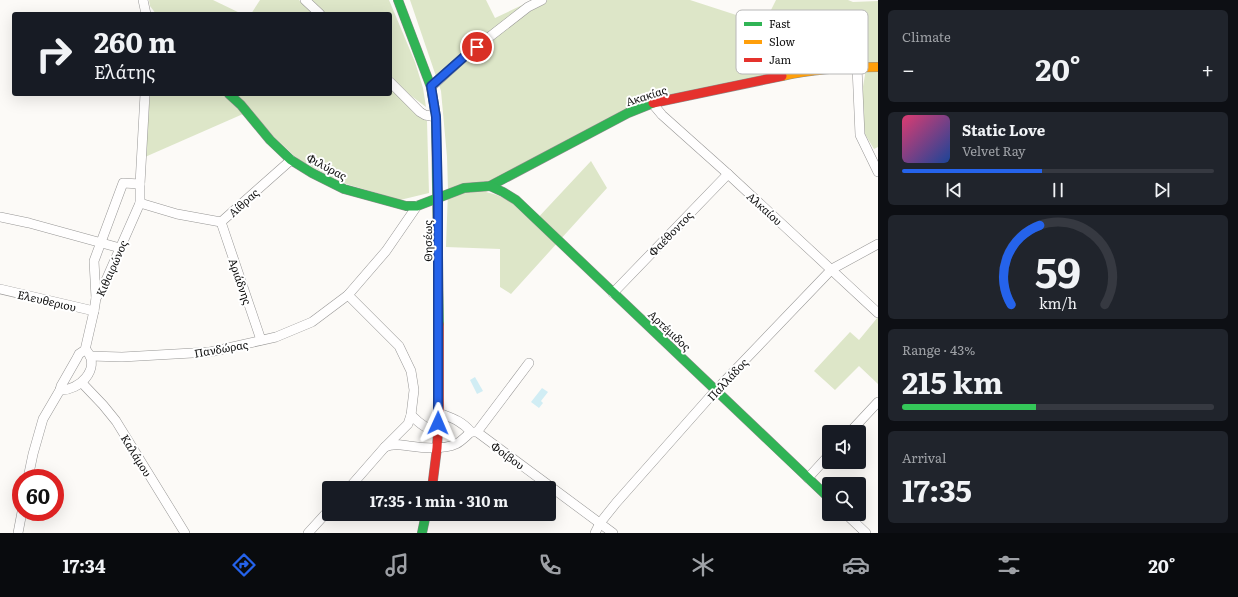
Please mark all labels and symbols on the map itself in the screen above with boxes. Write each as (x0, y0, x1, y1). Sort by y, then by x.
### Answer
legend (736, 10, 868, 74)
text: Fast (769, 15, 791, 31)
pin (460, 30, 494, 64)
text: Slow (769, 33, 795, 49)
text: Jam (769, 51, 792, 67)
street label: Ακακίας (623, 81, 669, 109)
street label: Φιλύρας (304, 149, 350, 184)
street label: Αίθρας (224, 184, 262, 220)
street label: Αλκαίου (744, 188, 786, 228)
street label: Φαέθοντος (644, 206, 696, 259)
street label: Θησέως (419, 220, 435, 262)
street label: Κιθαιρώνος (91, 237, 131, 299)
street label: Αριάδνης (226, 256, 257, 307)
street label: Ελευθεριου (16, 286, 78, 314)
street label: Αρτέμιδος (645, 306, 695, 354)
street label: Πανδώρας (193, 335, 250, 361)
street label: Παλλάδος (703, 354, 751, 404)
position arrow (417, 402, 459, 444)
street label: Καλάμου (118, 431, 156, 479)
street label: Φοίβου (488, 437, 528, 473)
speed limit sign: 60 (12, 469, 64, 521)

